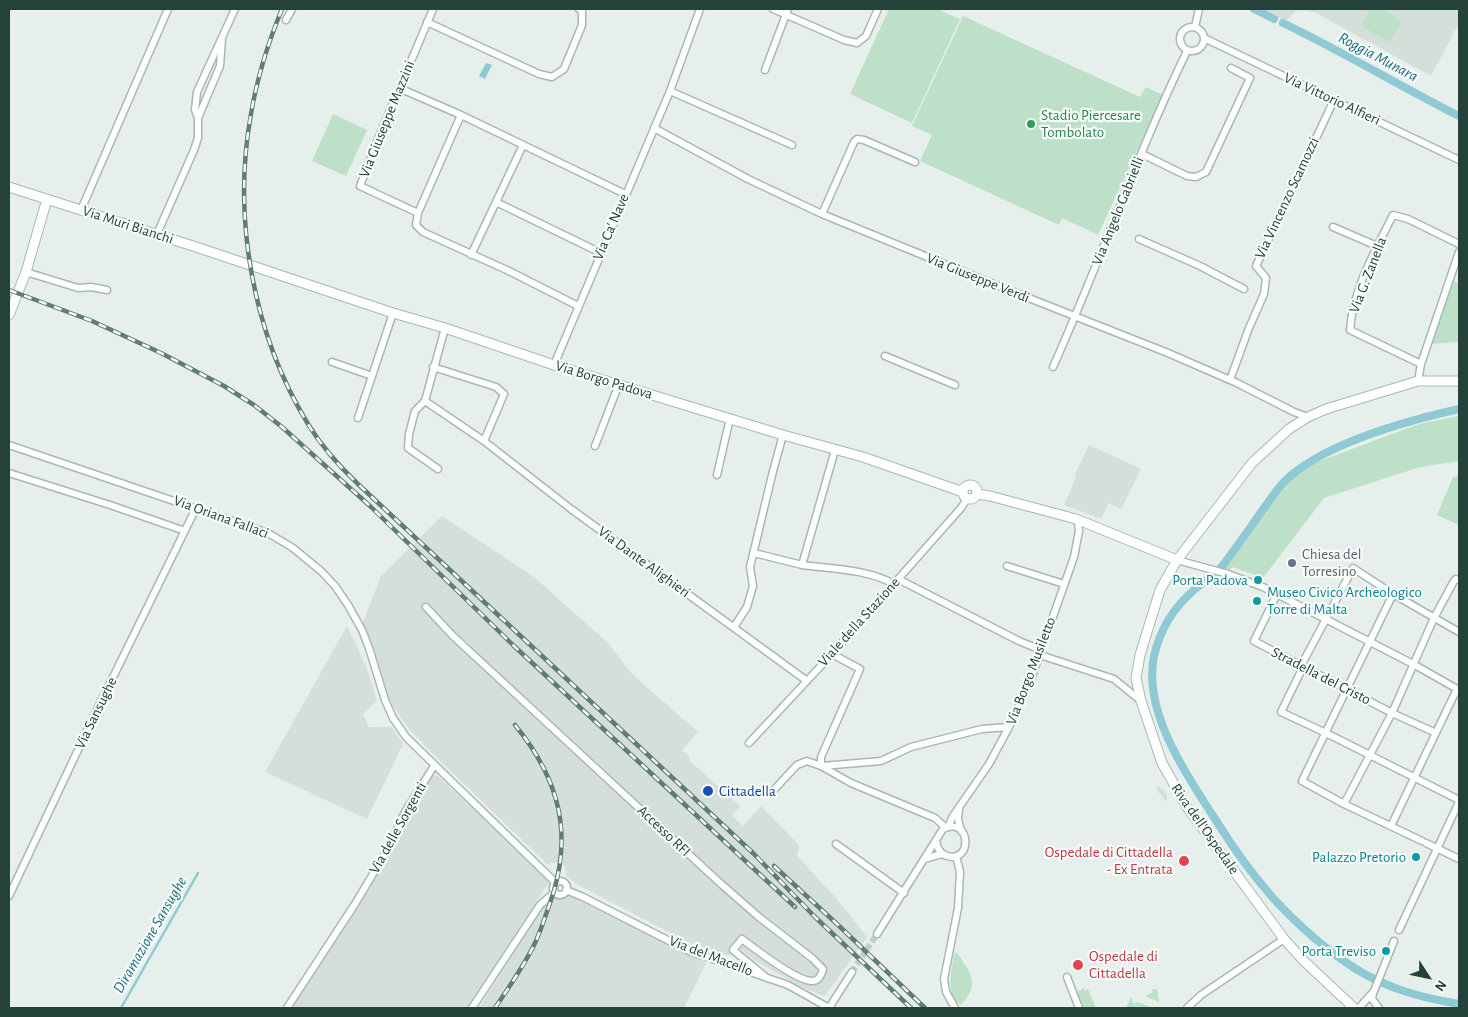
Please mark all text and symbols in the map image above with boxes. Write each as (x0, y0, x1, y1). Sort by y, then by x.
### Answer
water label: Roggia Munara (1335, 28, 1421, 86)
street label: Via Giuseppe Mazzini (355, 58, 419, 180)
street label: Via Vittorio Alfieri (1281, 69, 1383, 129)
place label: Stadio Piercesare Tombolato (1041, 106, 1141, 141)
marker: Stadio Piercesare Tombolato (1025, 118, 1037, 130)
street label: Via Vincenzo Scamozzi (1251, 134, 1323, 262)
street label: Via Angelo Gabrielli (1088, 154, 1148, 268)
street label: Via Ca' Nave (589, 191, 633, 263)
street label: Via Muri Bianchi (80, 202, 176, 248)
street label: Via G. Zanella (1345, 234, 1391, 316)
street label: Via Giuseppe Verdi (924, 249, 1032, 307)
street label: Via Borgo Padova (553, 357, 655, 403)
street label: Via Oriana Fallaci (171, 491, 271, 543)
street label: Via Dante Alighieri (594, 522, 694, 602)
place label: Chiesa del Torresino (1302, 545, 1361, 580)
marker: Chiesa del Torresino (1286, 557, 1298, 569)
place label: Porta Padova (1172, 571, 1248, 589)
street label: Viale della Stazione (814, 574, 904, 670)
marker: Porta Padova (1252, 574, 1264, 586)
place label: Museo Civico Archeologico Torre di Malta (1267, 583, 1422, 618)
marker: Museo Civico Archeologico Torre di Malta (1251, 595, 1263, 607)
street label: Via Borgo Musiletto (1002, 614, 1060, 728)
street label: Stradella del Cristo (1268, 643, 1374, 709)
street label: Via Sansughe (71, 674, 121, 752)
street label: Via delle Sorgenti (365, 779, 431, 877)
street label: Riva dell'Ospedale (1167, 780, 1243, 878)
place label: Cittadella (719, 782, 776, 800)
marker: Cittadella (701, 784, 715, 798)
street label: Accesso RFI (633, 802, 695, 860)
place label: Ospedale di Cittadella - Ex Entrata (1045, 843, 1173, 878)
place label: Palazzo Pretorio (1312, 848, 1406, 866)
marker: Palazzo Pretorio (1410, 851, 1422, 863)
marker: Ospedale di Cittadella - Ex Entrata (1177, 854, 1191, 868)
water label: Diramazione Sansughe (109, 873, 191, 997)
street label: Via del Macello (666, 932, 756, 980)
place label: Porta Treviso (1302, 942, 1376, 960)
marker: Porta Treviso (1380, 945, 1392, 957)
place label: Ospedale di Cittadella (1089, 947, 1158, 982)
north arrow (1403, 952, 1453, 1002)
marker: Ospedale di Cittadella (1071, 958, 1085, 972)
text: N (1432, 978, 1449, 994)

